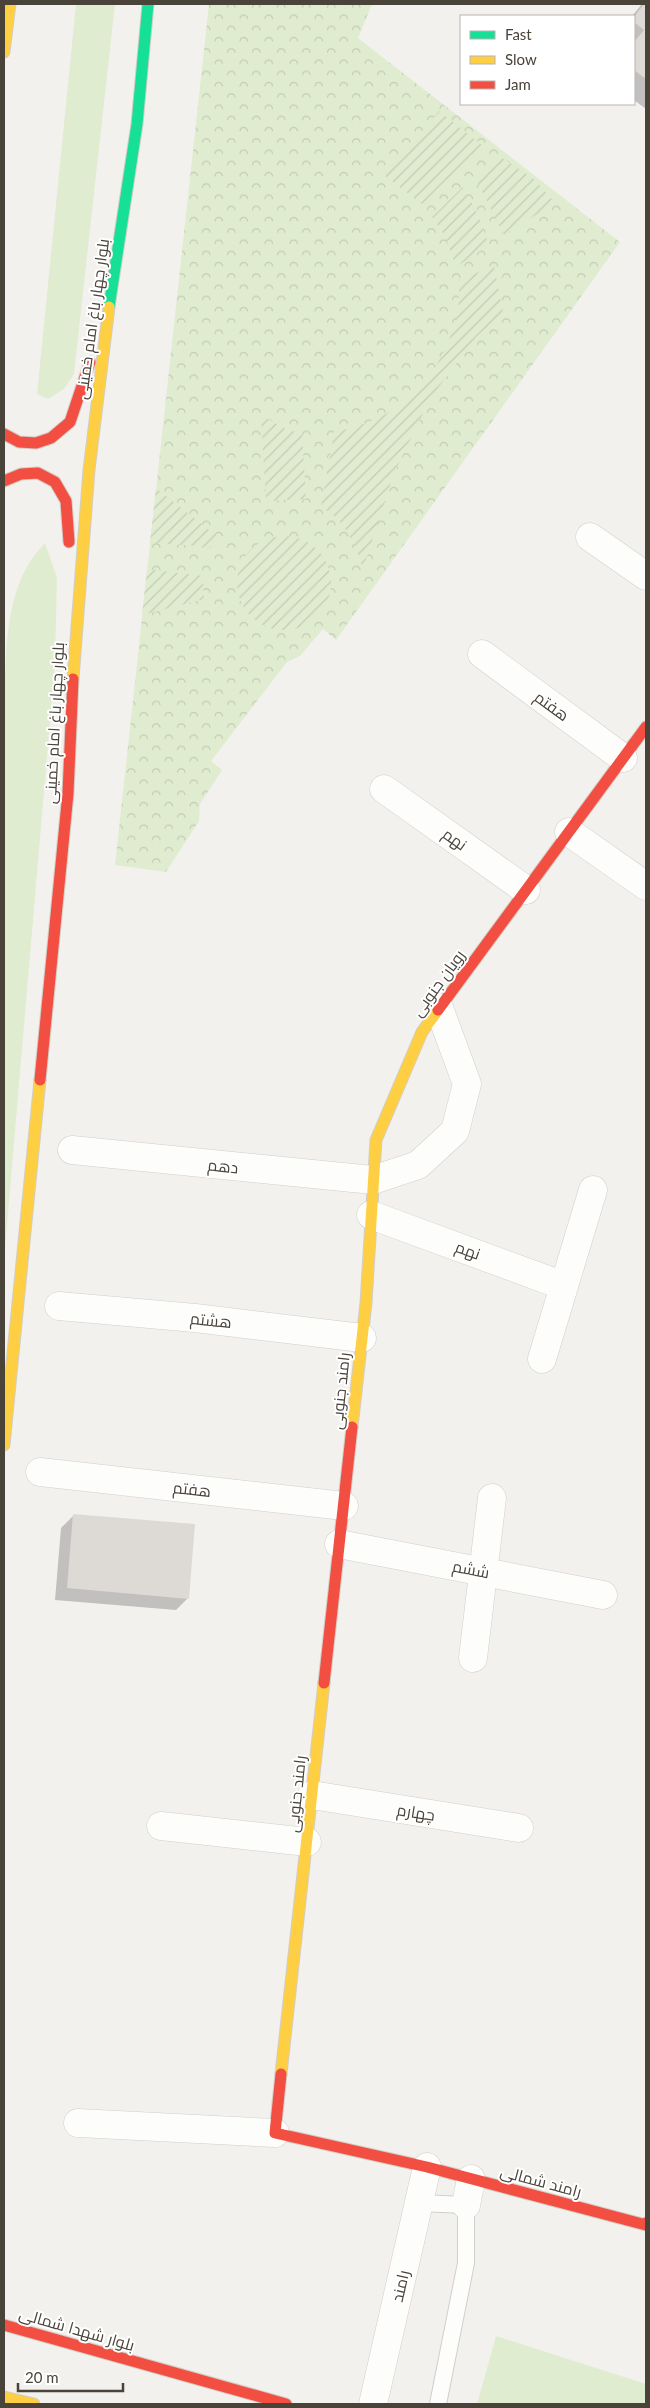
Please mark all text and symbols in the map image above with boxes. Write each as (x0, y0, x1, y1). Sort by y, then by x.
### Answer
legend (460, 15, 635, 105)
text: Fast (505, 25, 532, 43)
text: Slow (505, 50, 537, 68)
text: Jam (505, 75, 531, 93)
street label: بلوار چهار باغ امام خمینی (71, 237, 115, 401)
street label: بلوار چهار باغ امام خمینی (40, 642, 70, 805)
street label: هفتم (529, 687, 573, 727)
street label: نهم (438, 823, 471, 856)
street label: رویان جنوبی (407, 946, 470, 1021)
street label: دهم (206, 1154, 239, 1180)
street label: نهم (452, 1236, 483, 1266)
street label: هشتم (189, 1308, 233, 1334)
street label: رامند جنوبی (326, 1351, 355, 1431)
street label: هفتم (172, 1477, 212, 1503)
street label: ششم (450, 1556, 491, 1584)
street label: رامند جنوبی (282, 1754, 311, 1834)
street label: چهارم (395, 1799, 437, 1827)
street label: رامند شمالی (498, 2161, 584, 2202)
street label: رامند (387, 2268, 413, 2304)
street label: بلوار شهدا شمالی (17, 2303, 137, 2356)
scale bar (18, 2360, 122, 2392)
text: 20 m (25, 2368, 59, 2386)

